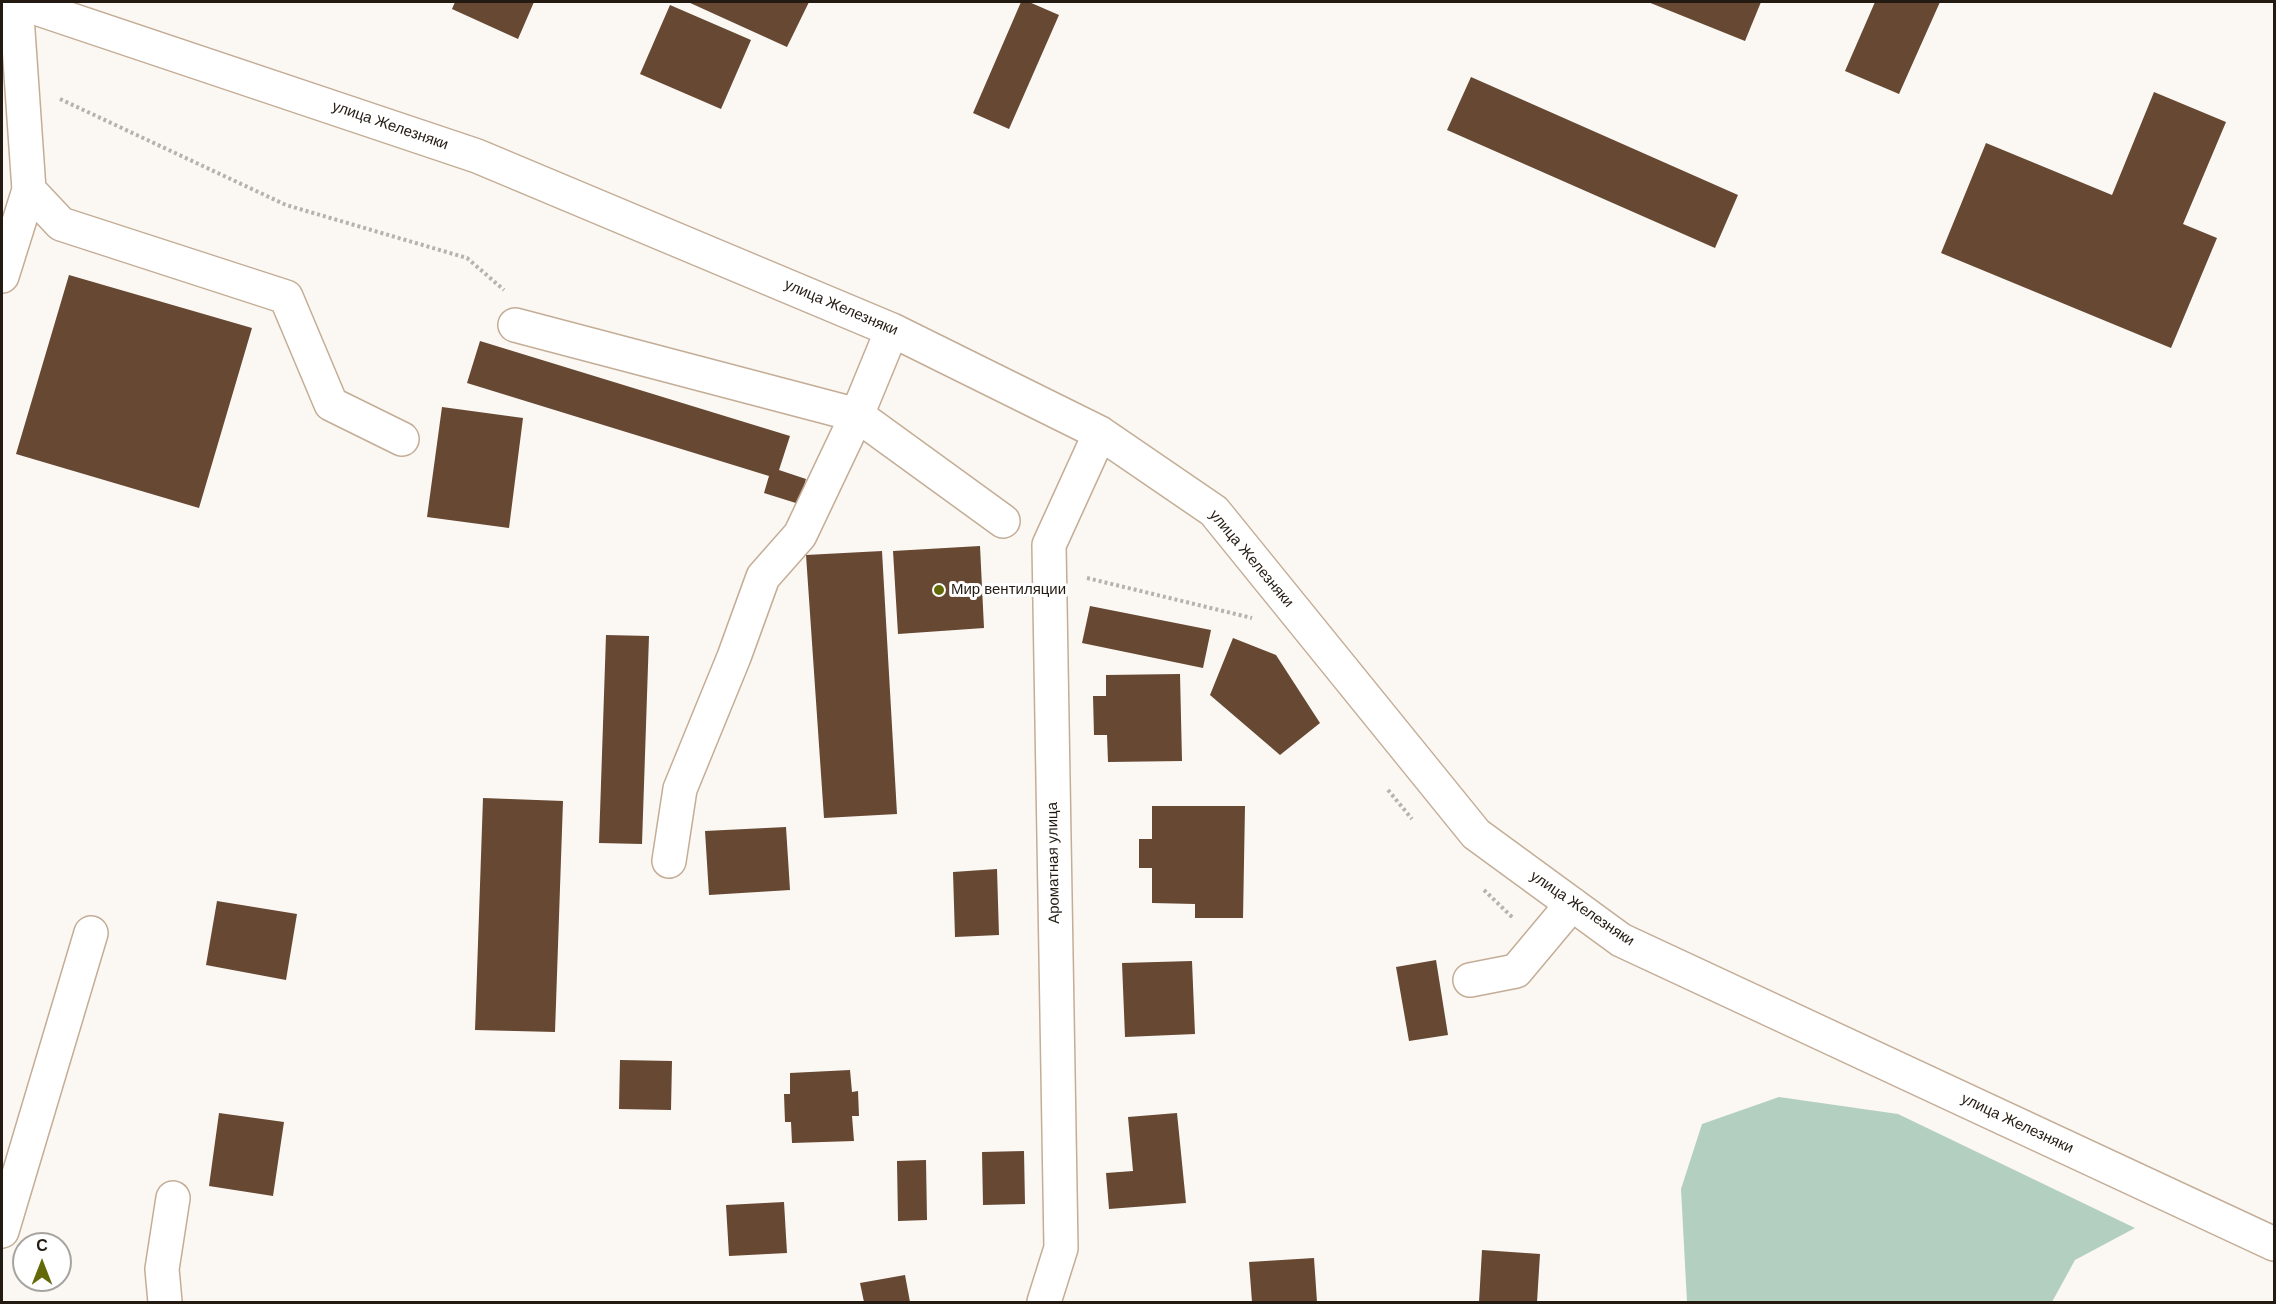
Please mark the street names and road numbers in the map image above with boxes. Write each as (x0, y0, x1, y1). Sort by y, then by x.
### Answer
street label: улица Железняки (330, 98, 450, 154)
street label: улица Железняки (781, 276, 901, 340)
street label: улица Железняки (1205, 507, 1297, 611)
street label: Ароматная улица (1044, 802, 1064, 924)
street label: улица Железняки (1527, 868, 1637, 950)
street label: улица Железняки (1958, 1090, 2076, 1158)

